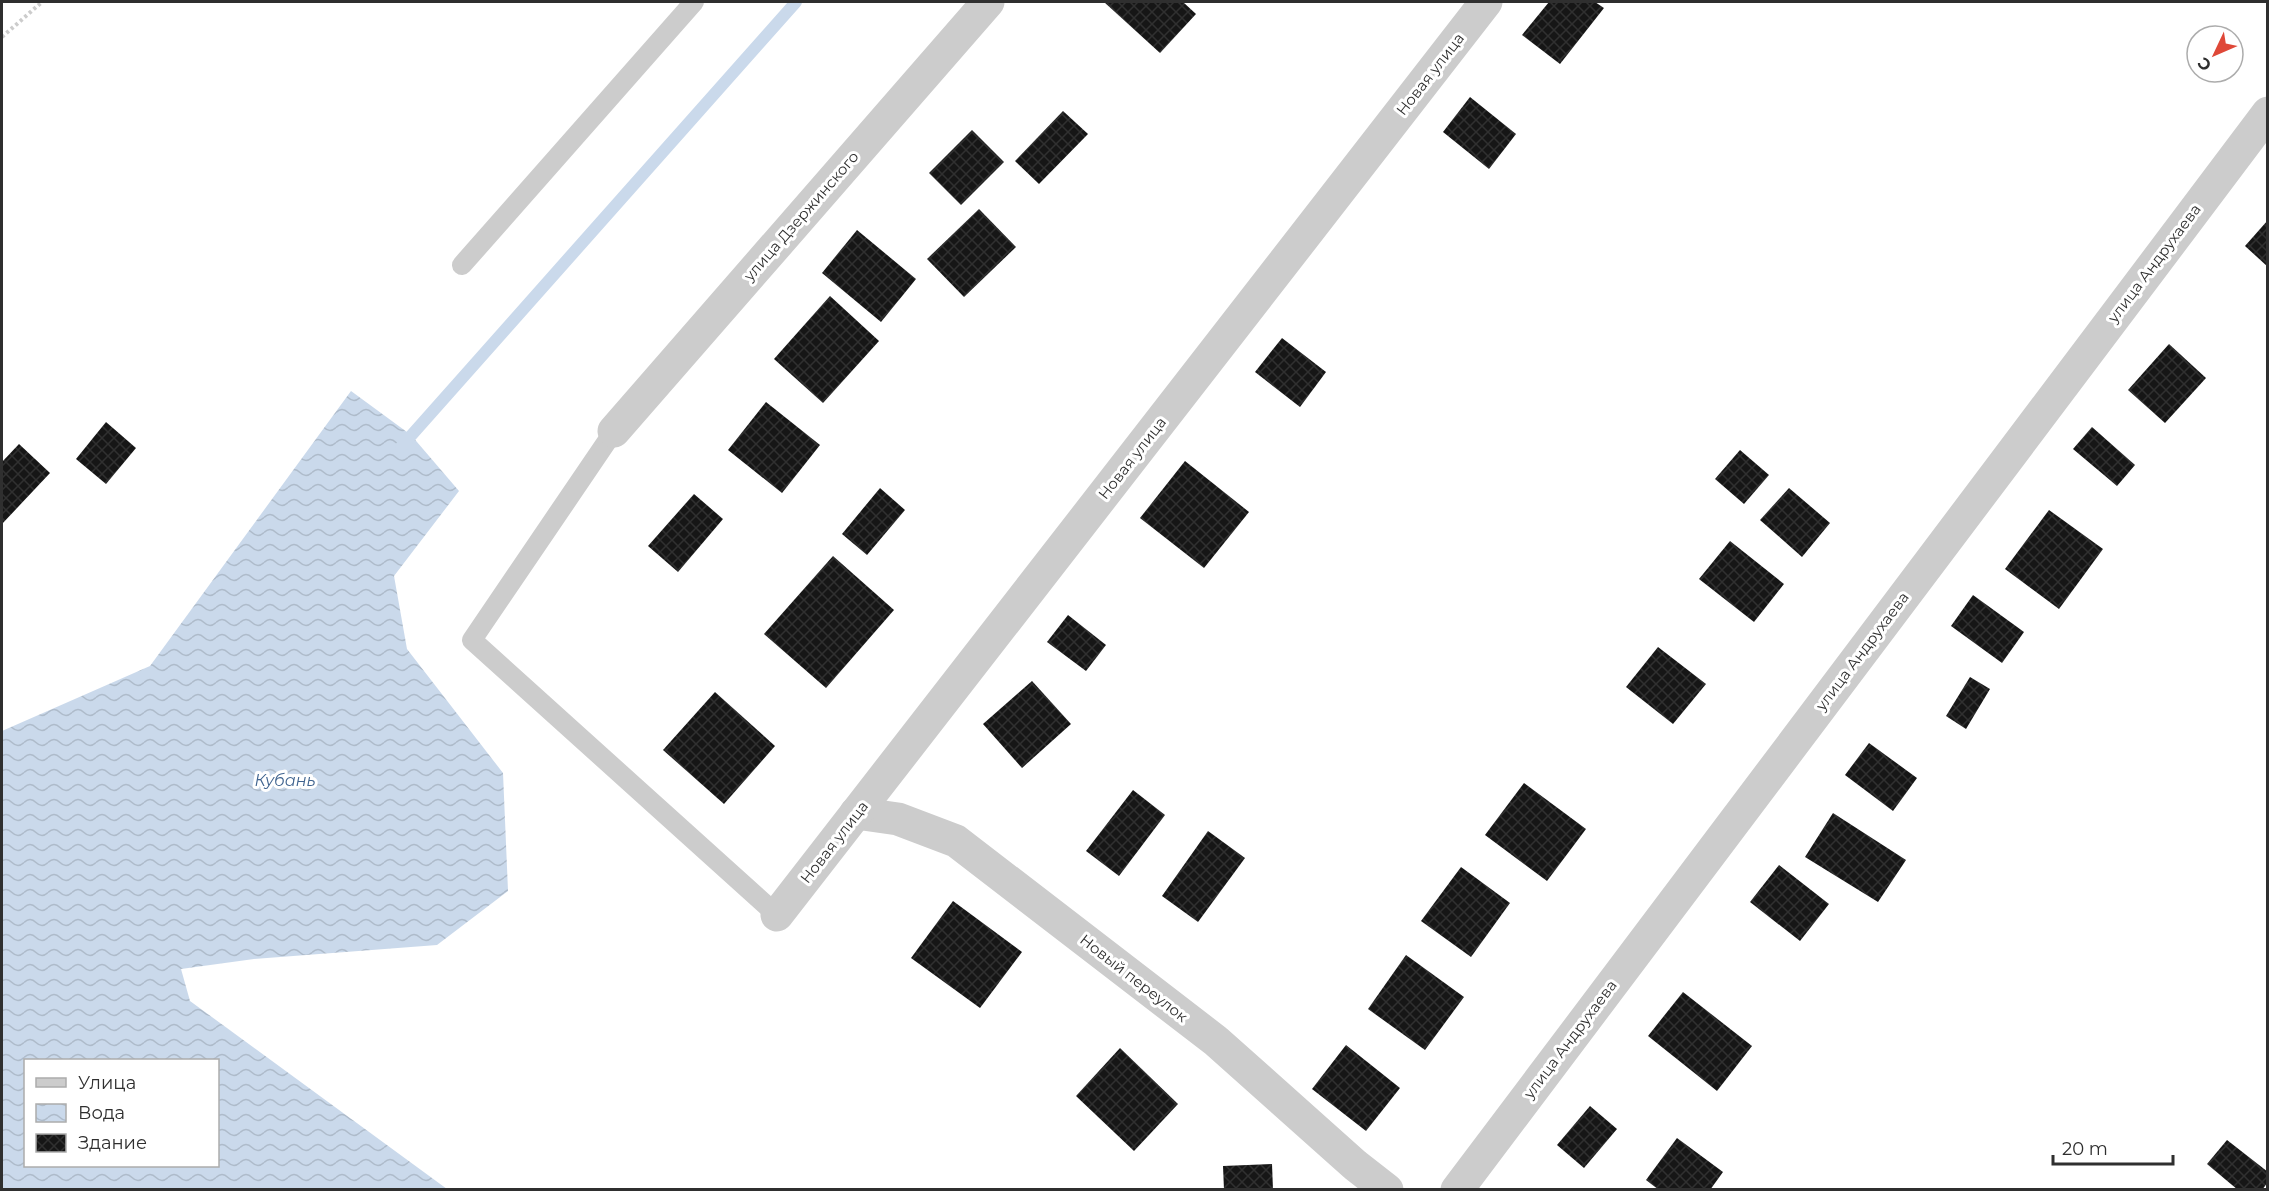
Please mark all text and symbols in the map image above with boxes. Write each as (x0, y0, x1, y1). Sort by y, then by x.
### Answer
north arrow (2185, 24, 2245, 84)
street label: Новая улица (1392, 29, 1468, 119)
text: С (2193, 53, 2215, 75)
street label: улица Дзержинского (739, 147, 862, 285)
street label: улица Андрухаева (2103, 200, 2205, 327)
street label: Новая улица (1094, 413, 1170, 503)
street label: улица Андрухаева (1811, 588, 1913, 715)
water label: Кубань (254, 771, 316, 790)
street label: Новая улица (796, 797, 872, 887)
street label: Новый переулок (1076, 930, 1192, 1026)
street label: улица Андрухаева (1519, 976, 1621, 1103)
legend (24, 1059, 219, 1167)
text: Улица (78, 1072, 136, 1094)
text: Вода (78, 1102, 125, 1124)
scale bar (2053, 1128, 2173, 1166)
text: Здание (78, 1132, 147, 1154)
text: 20 m (2062, 1138, 2108, 1160)

